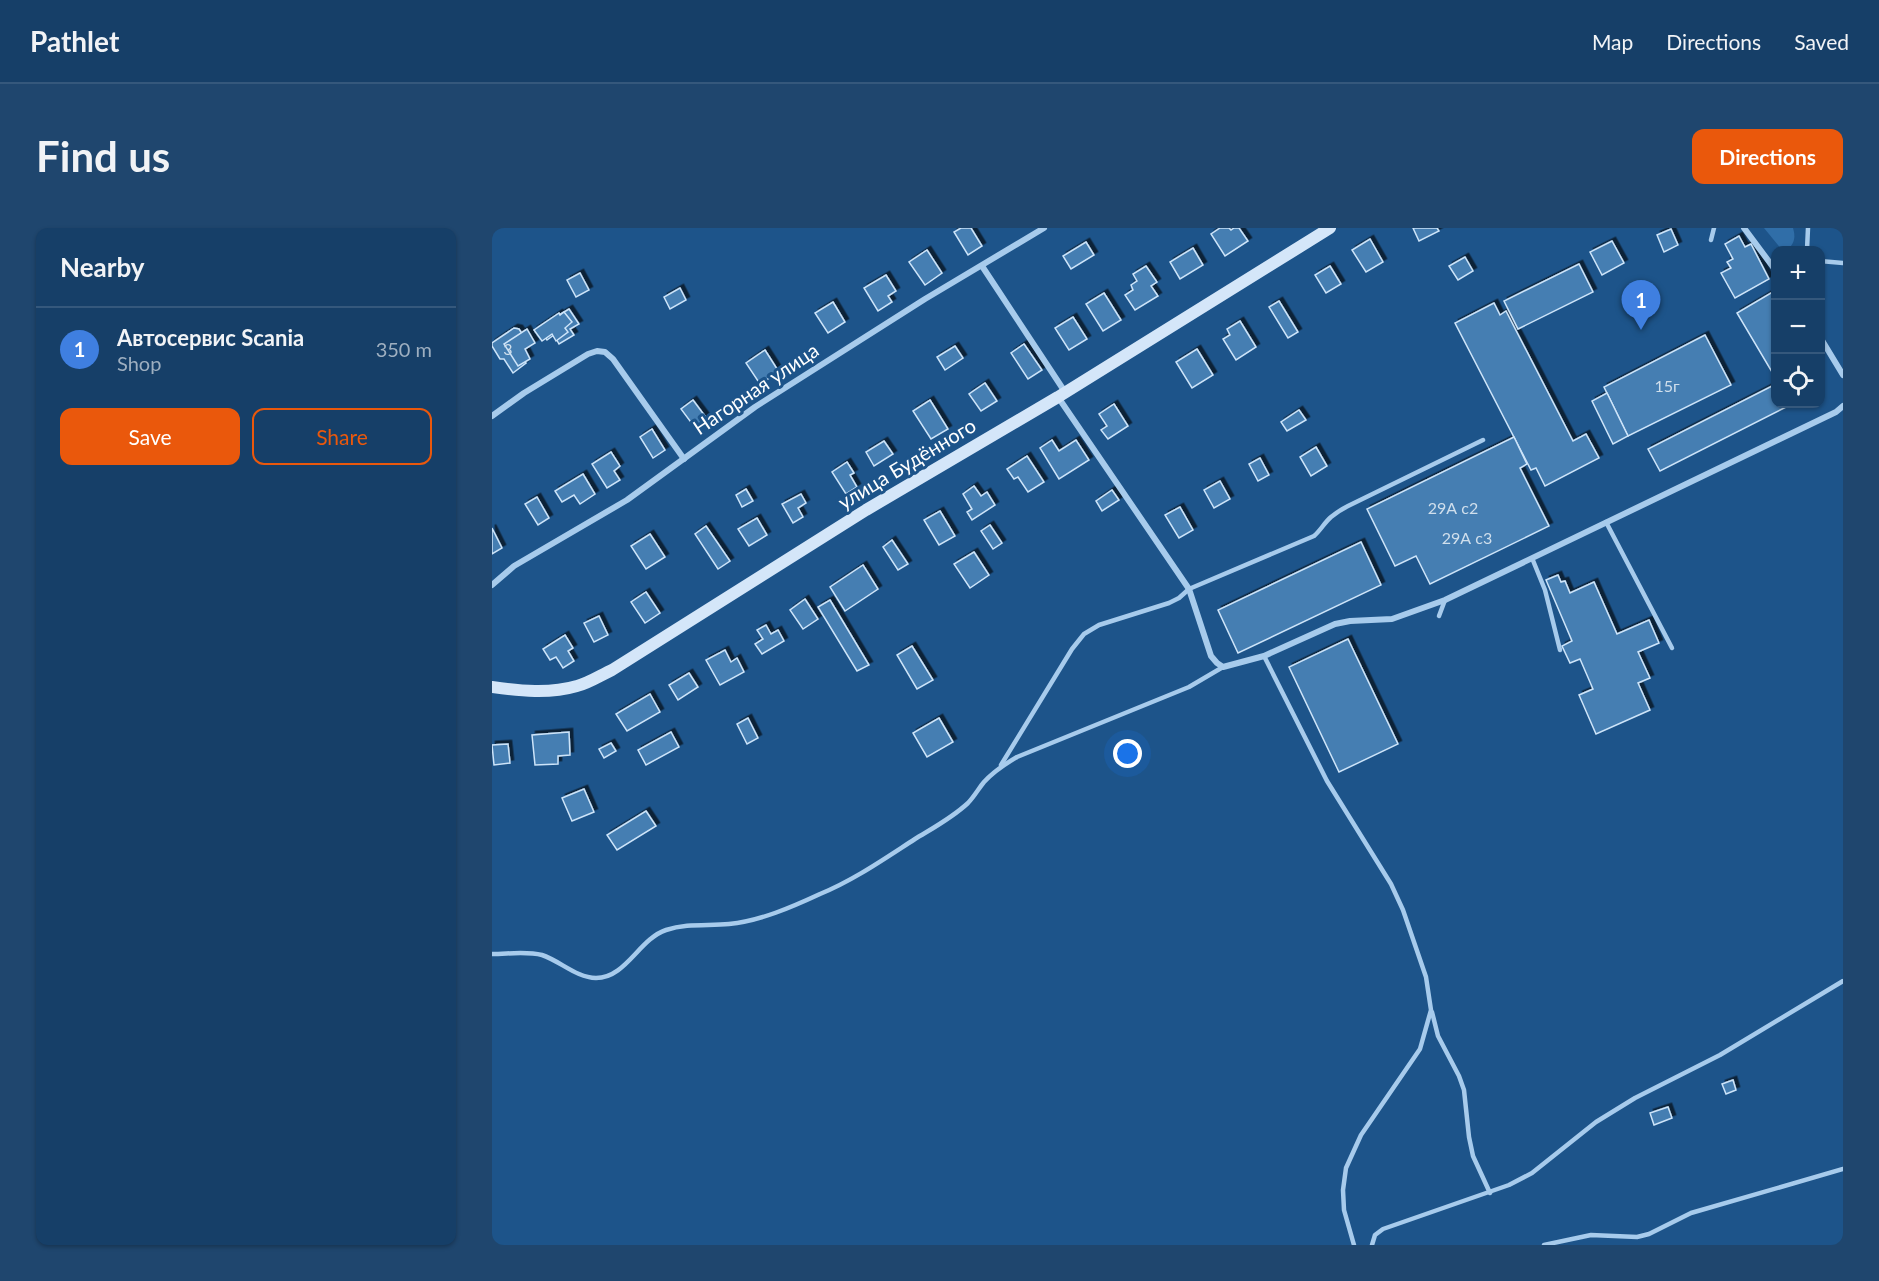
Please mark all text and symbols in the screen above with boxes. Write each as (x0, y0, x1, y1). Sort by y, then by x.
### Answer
text: Pathlet (30, 24, 119, 58)
text: Map (1592, 29, 1633, 54)
text: Directions (1666, 29, 1761, 54)
text: Saved (1794, 29, 1849, 54)
button: Directions (1692, 129, 1843, 184)
text: Find us (36, 131, 170, 181)
map controls (1771, 246, 1825, 408)
button: + (1771, 246, 1825, 300)
text: Nearby (60, 251, 145, 283)
pin: 1 (1622, 280, 1660, 330)
button: − (1771, 300, 1825, 354)
text: Автосервис Scania (117, 324, 304, 351)
text: 1 (74, 337, 85, 361)
text: 350 m (376, 337, 432, 361)
street label: Нагорная улица (688, 337, 823, 439)
house number: 3 (503, 339, 513, 358)
text: Shop (117, 351, 161, 375)
button: locate (1771, 354, 1825, 408)
house number: 15г (1654, 376, 1680, 395)
button: Save (60, 408, 240, 465)
button: Share (252, 408, 432, 465)
street label: улица Будённого (833, 412, 980, 514)
house number: 29А с2 (1428, 498, 1478, 517)
house number: 29А с3 (1442, 528, 1492, 547)
your location (1113, 739, 1142, 768)

